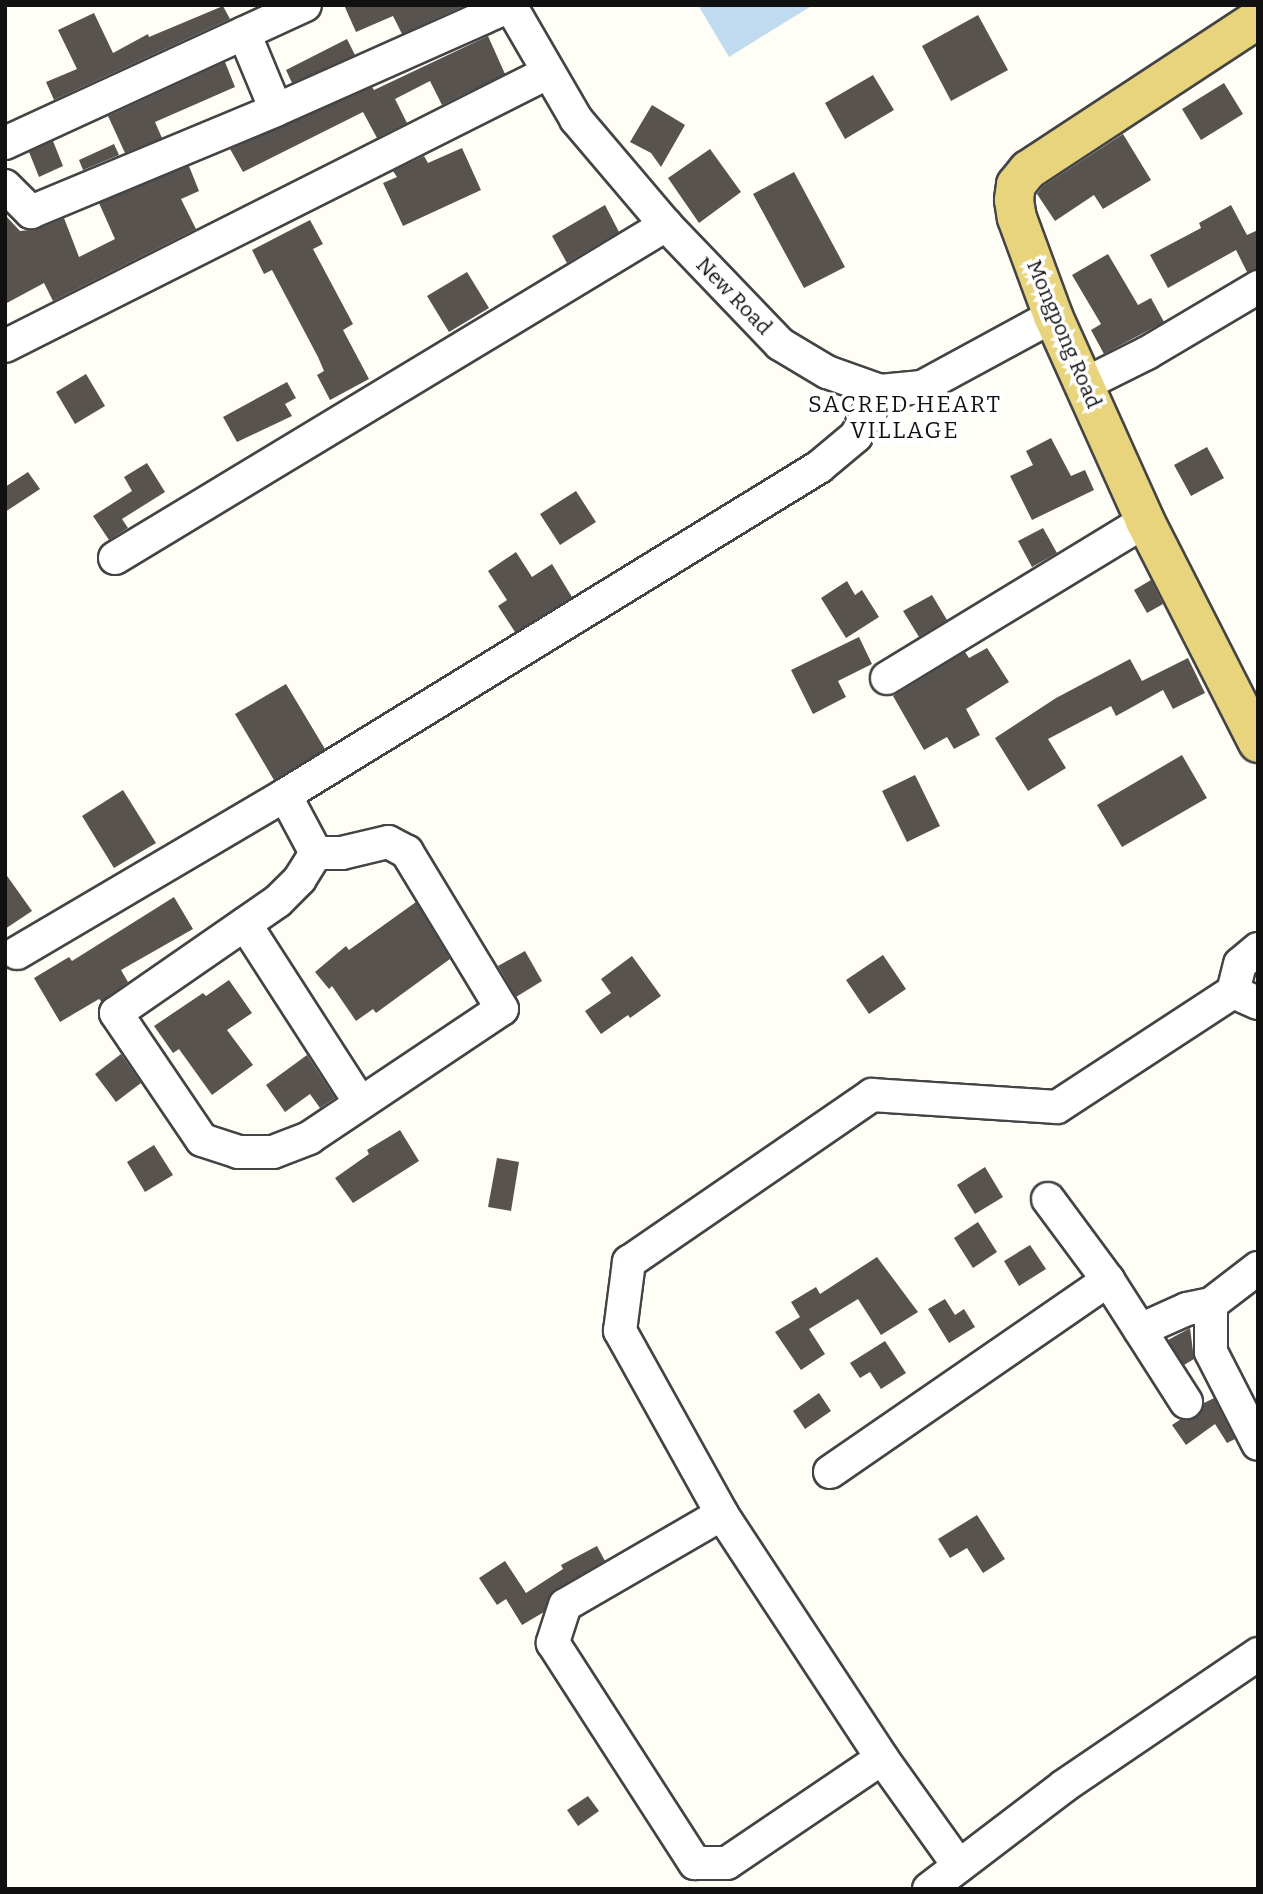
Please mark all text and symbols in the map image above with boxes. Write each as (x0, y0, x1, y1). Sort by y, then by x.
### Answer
street label: New Road (691, 252, 777, 340)
street label: Mongpong Road (1021, 256, 1107, 412)
district label: SACRED HEART VILLAGE (810, 390, 1000, 444)

